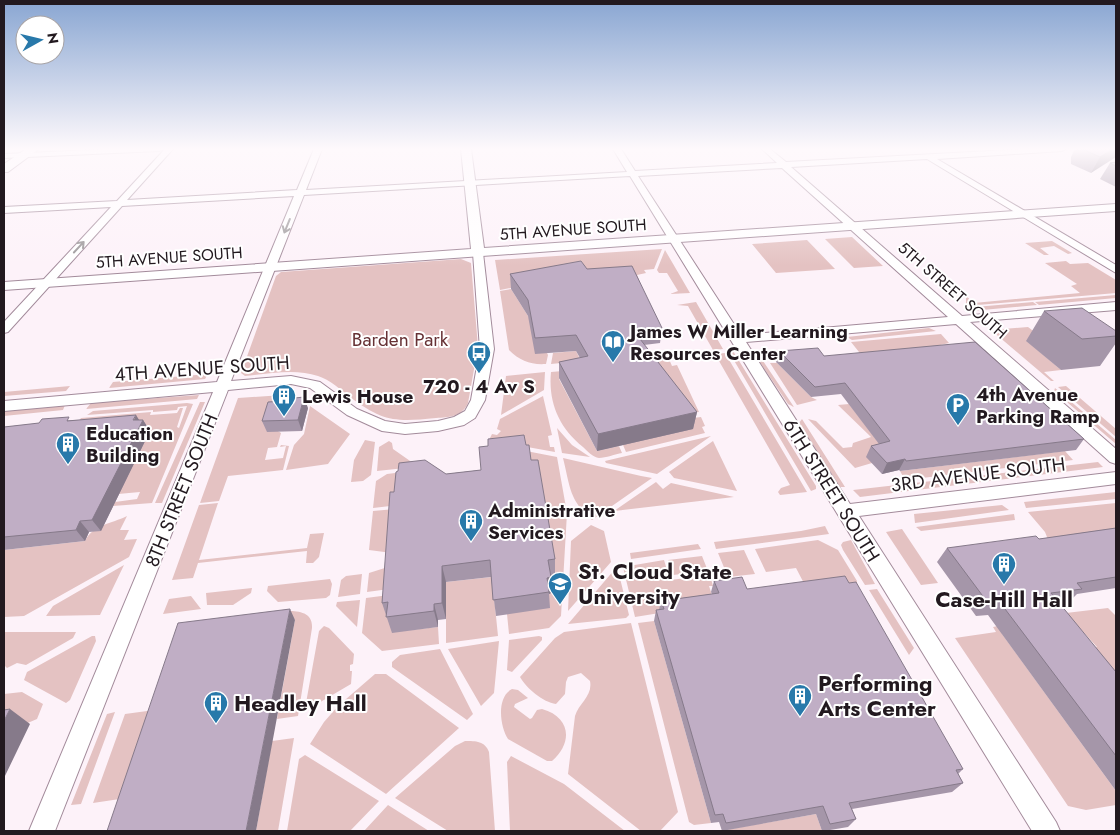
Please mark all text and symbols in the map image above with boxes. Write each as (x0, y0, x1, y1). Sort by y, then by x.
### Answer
north arrow (15, 15, 65, 65)
text: N (42, 31, 64, 45)
street label: 5TH AVENUE SOUTH (499, 213, 647, 246)
one-way arrow (282, 218, 291, 233)
street label: 5TH STREET SOUTH (893, 236, 1012, 344)
one-way arrow (73, 240, 85, 253)
street label: 5TH AVENUE SOUTH (95, 241, 243, 274)
place label: James W Miller Learning Resources Center (626, 318, 848, 367)
park label: Barden Park (352, 326, 449, 353)
library icon: James W Miller Learning Resources Center (600, 329, 626, 363)
bus stop icon: 720 - 4 Av S (466, 340, 492, 374)
street label: 4TH AVENUE SOUTH (114, 349, 290, 388)
place label: 720 - 4 Av S (423, 373, 535, 400)
place label: 4th Avenue Parking Ramp (976, 381, 1100, 430)
building icon: Lewis House (271, 383, 297, 417)
place label: Lewis House (302, 383, 413, 410)
parking icon: 4th Avenue Parking Ramp (945, 392, 971, 426)
street label: 8TH STREET SOUTH (138, 410, 225, 571)
street label: 6TH STREET SOUTH (777, 414, 887, 567)
place label: Education Building (86, 420, 173, 469)
building icon: Education Building (55, 431, 81, 465)
street label: 3RD AVENUE SOUTH (889, 450, 1067, 499)
place label: Administrative Services (487, 497, 615, 546)
building icon: Administrative Services (458, 508, 484, 542)
building icon: Case-Hill Hall (991, 551, 1017, 585)
place label: St. Cloud State University (578, 555, 732, 612)
school or university icon: St. Cloud State University (547, 571, 573, 605)
place label: Case-Hill Hall (935, 583, 1073, 615)
place label: Performing Arts Center (817, 667, 936, 724)
building icon: Performing Arts Center (787, 683, 813, 717)
place label: Headley Hall (234, 687, 367, 719)
building icon: Headley Hall (203, 690, 229, 724)

